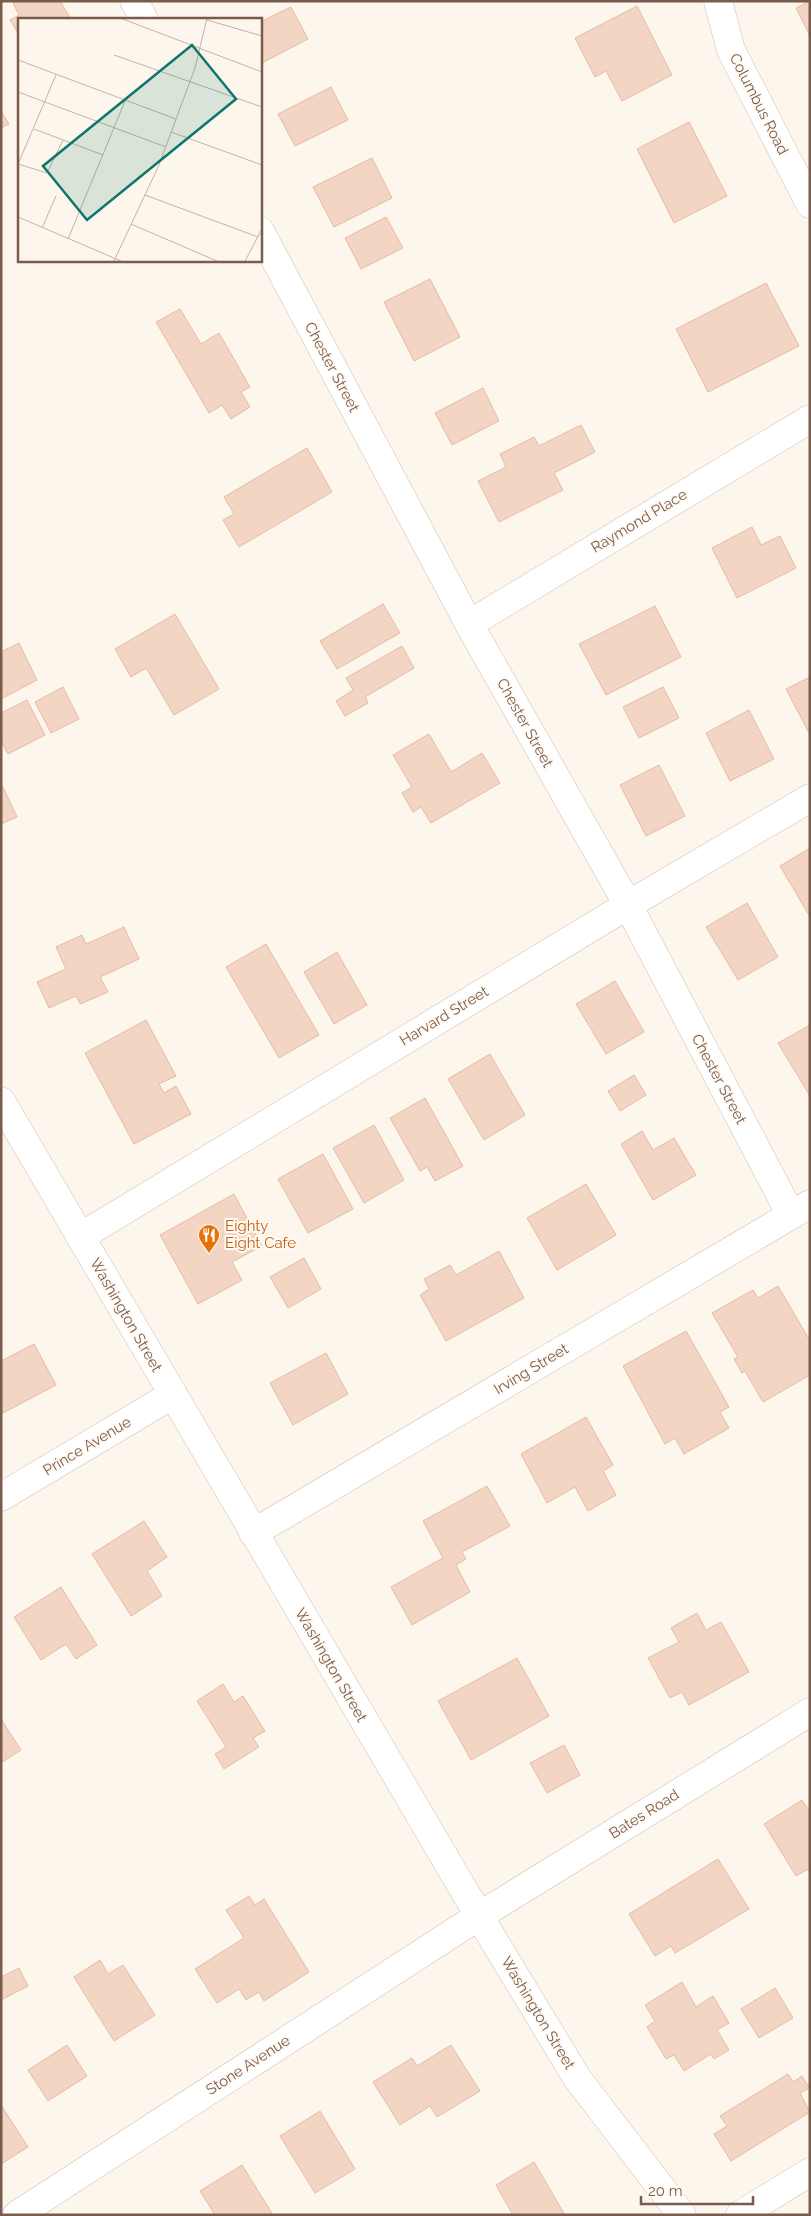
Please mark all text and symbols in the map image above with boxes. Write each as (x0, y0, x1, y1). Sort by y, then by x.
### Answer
inset map (18, 18, 261, 261)
street label: Columbus Road (726, 50, 792, 158)
street label: Chester Street (301, 319, 363, 415)
street label: Raymond Place (588, 485, 690, 557)
street label: Chester Street (493, 675, 557, 771)
street label: Harvard Street (396, 982, 492, 1050)
street label: Chester Street (688, 1031, 750, 1127)
place label: Eighty Eight Cafe (225, 1217, 296, 1252)
restaurant icon: Eighty Eight Cafe (197, 1223, 221, 1254)
street label: Washington Street (86, 1255, 166, 1375)
street label: Irving Street (490, 1340, 572, 1398)
street label: Prince Avenue (40, 1413, 134, 1479)
street label: Washington Street (291, 1605, 371, 1725)
street label: Bates Road (606, 1785, 682, 1843)
street label: Washington Street (497, 1953, 579, 2073)
street label: Stone Avenue (203, 2031, 293, 2099)
scale bar (641, 2174, 754, 2206)
text: 20 m (648, 2182, 683, 2200)

